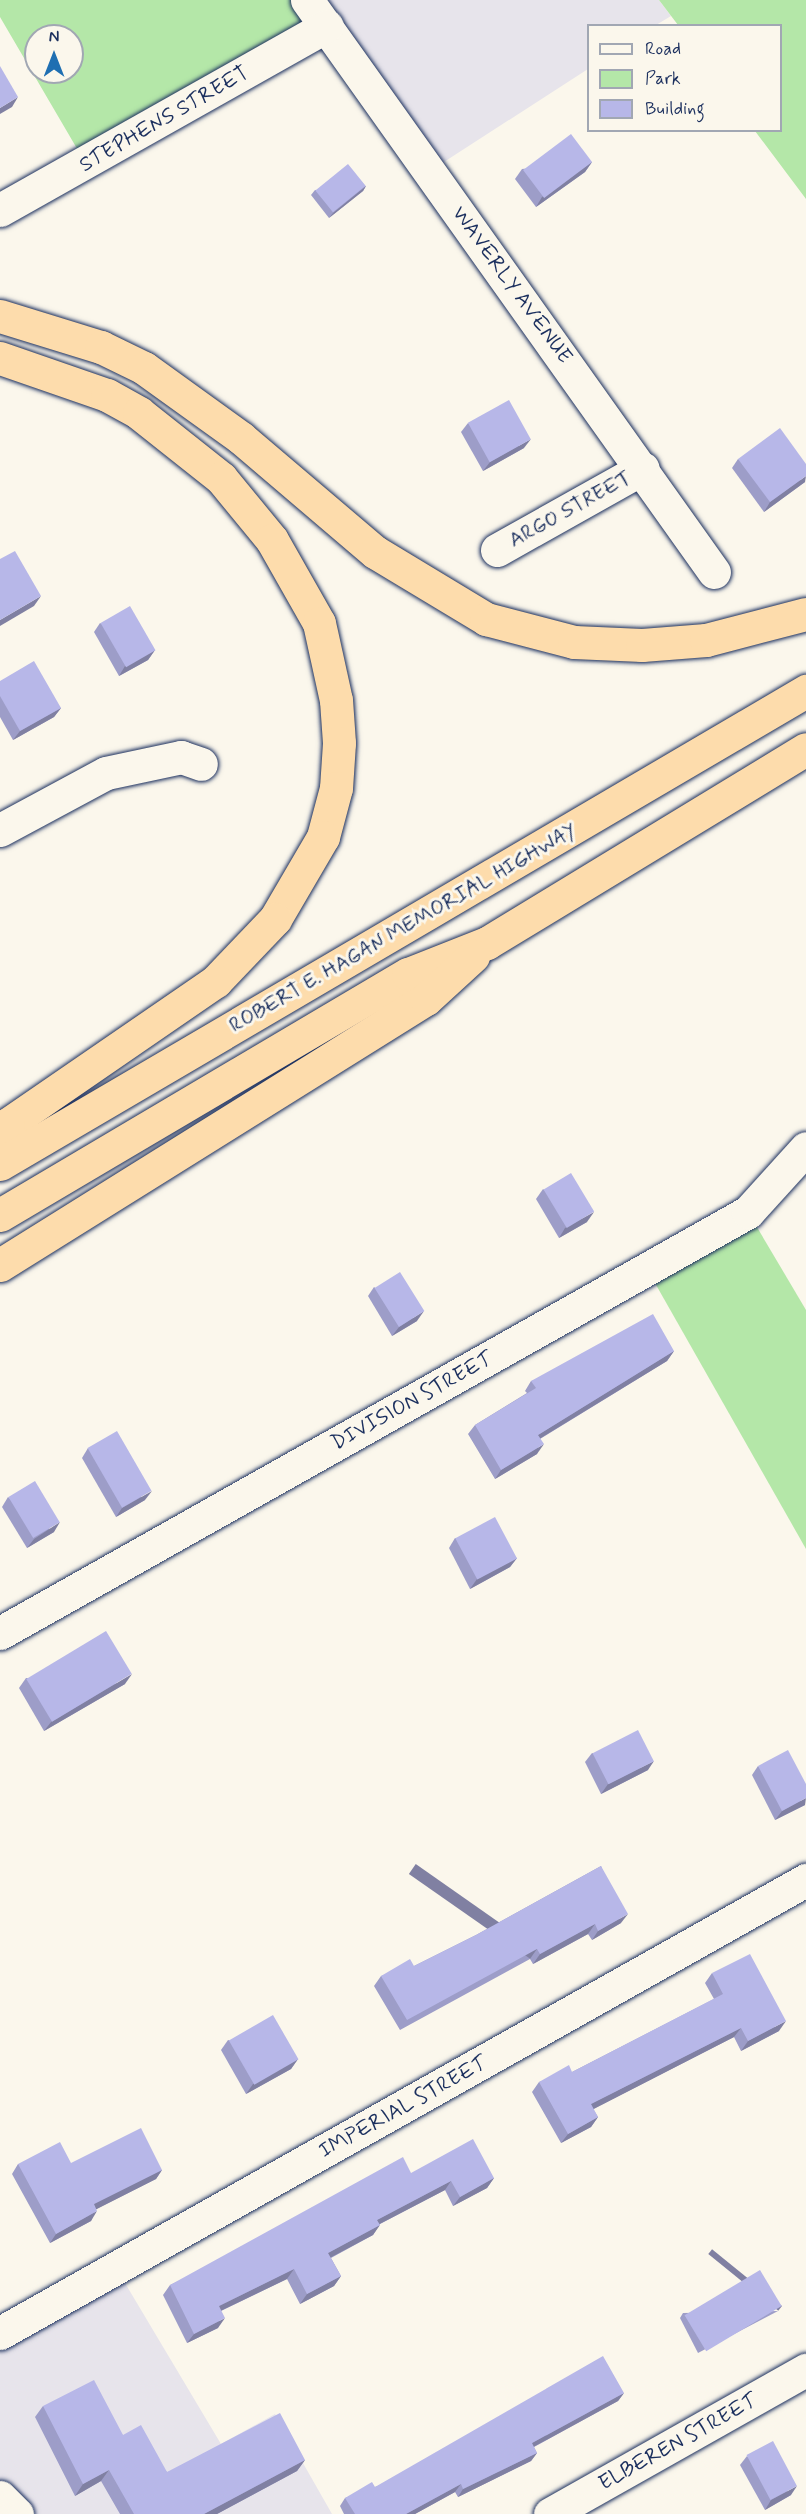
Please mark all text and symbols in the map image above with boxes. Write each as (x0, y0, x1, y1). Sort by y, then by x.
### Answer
north arrow (24, 24, 84, 84)
legend (587, 24, 782, 132)
text: N (49, 27, 59, 48)
text: Road (645, 37, 681, 61)
street label: STEPHENS STREET (75, 60, 253, 178)
text: Park (645, 67, 681, 91)
text: Building (645, 97, 705, 121)
street label: WAVERLY AVENUE (447, 202, 577, 368)
street label: ARGO STREET (503, 464, 637, 554)
street label: ROBERT E. HAGAN MEMORIAL HIGHWAY (226, 818, 580, 1038)
street label: DIVISION STREET (326, 1346, 498, 1456)
street label: IMPERIAL STREET (314, 2050, 492, 2164)
street label: ELBEREN STREET (594, 2388, 762, 2496)

